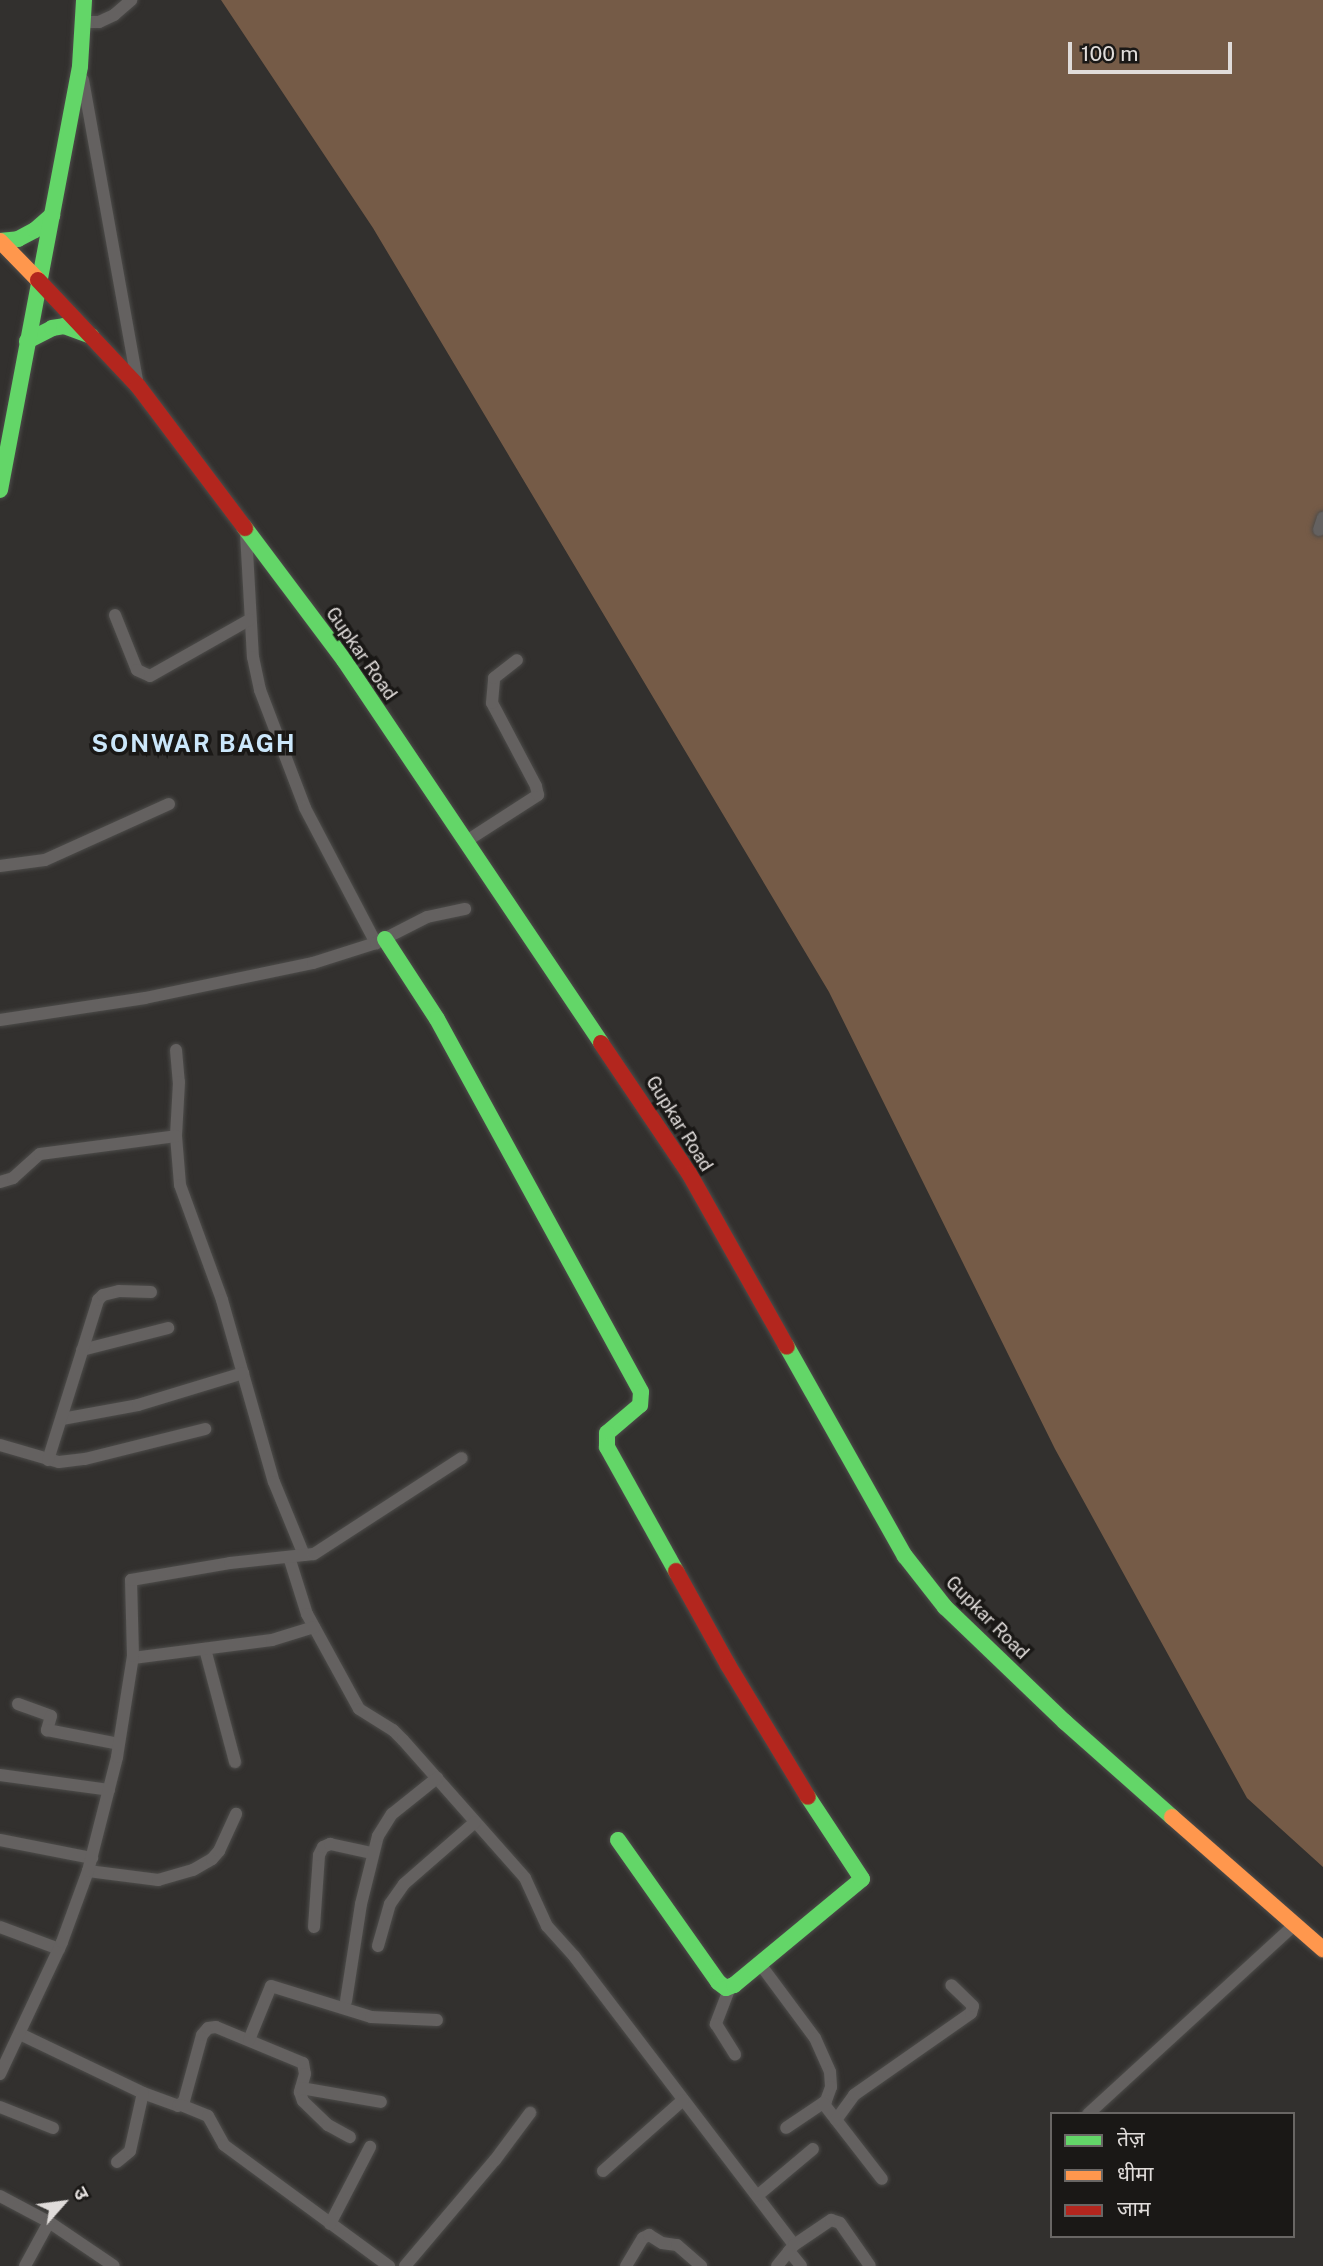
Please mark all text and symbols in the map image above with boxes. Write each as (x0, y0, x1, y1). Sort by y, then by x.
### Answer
scale bar (1071, 28, 1236, 72)
text: 100 m (1081, 41, 1138, 66)
street label: Gupkar Road (321, 603, 401, 705)
district label: SONWAR BAGH (93, 730, 295, 758)
street label: Gupkar Road (641, 1072, 717, 1176)
street label: Gupkar Road (941, 1572, 1033, 1664)
legend (1050, 2112, 1295, 2238)
text: तेज़ (1117, 2126, 1145, 2151)
text: धीमा (1117, 2161, 1153, 2186)
north arrow (28, 2168, 98, 2238)
text: उ (69, 2183, 94, 2203)
text: जाम (1117, 2196, 1151, 2221)

